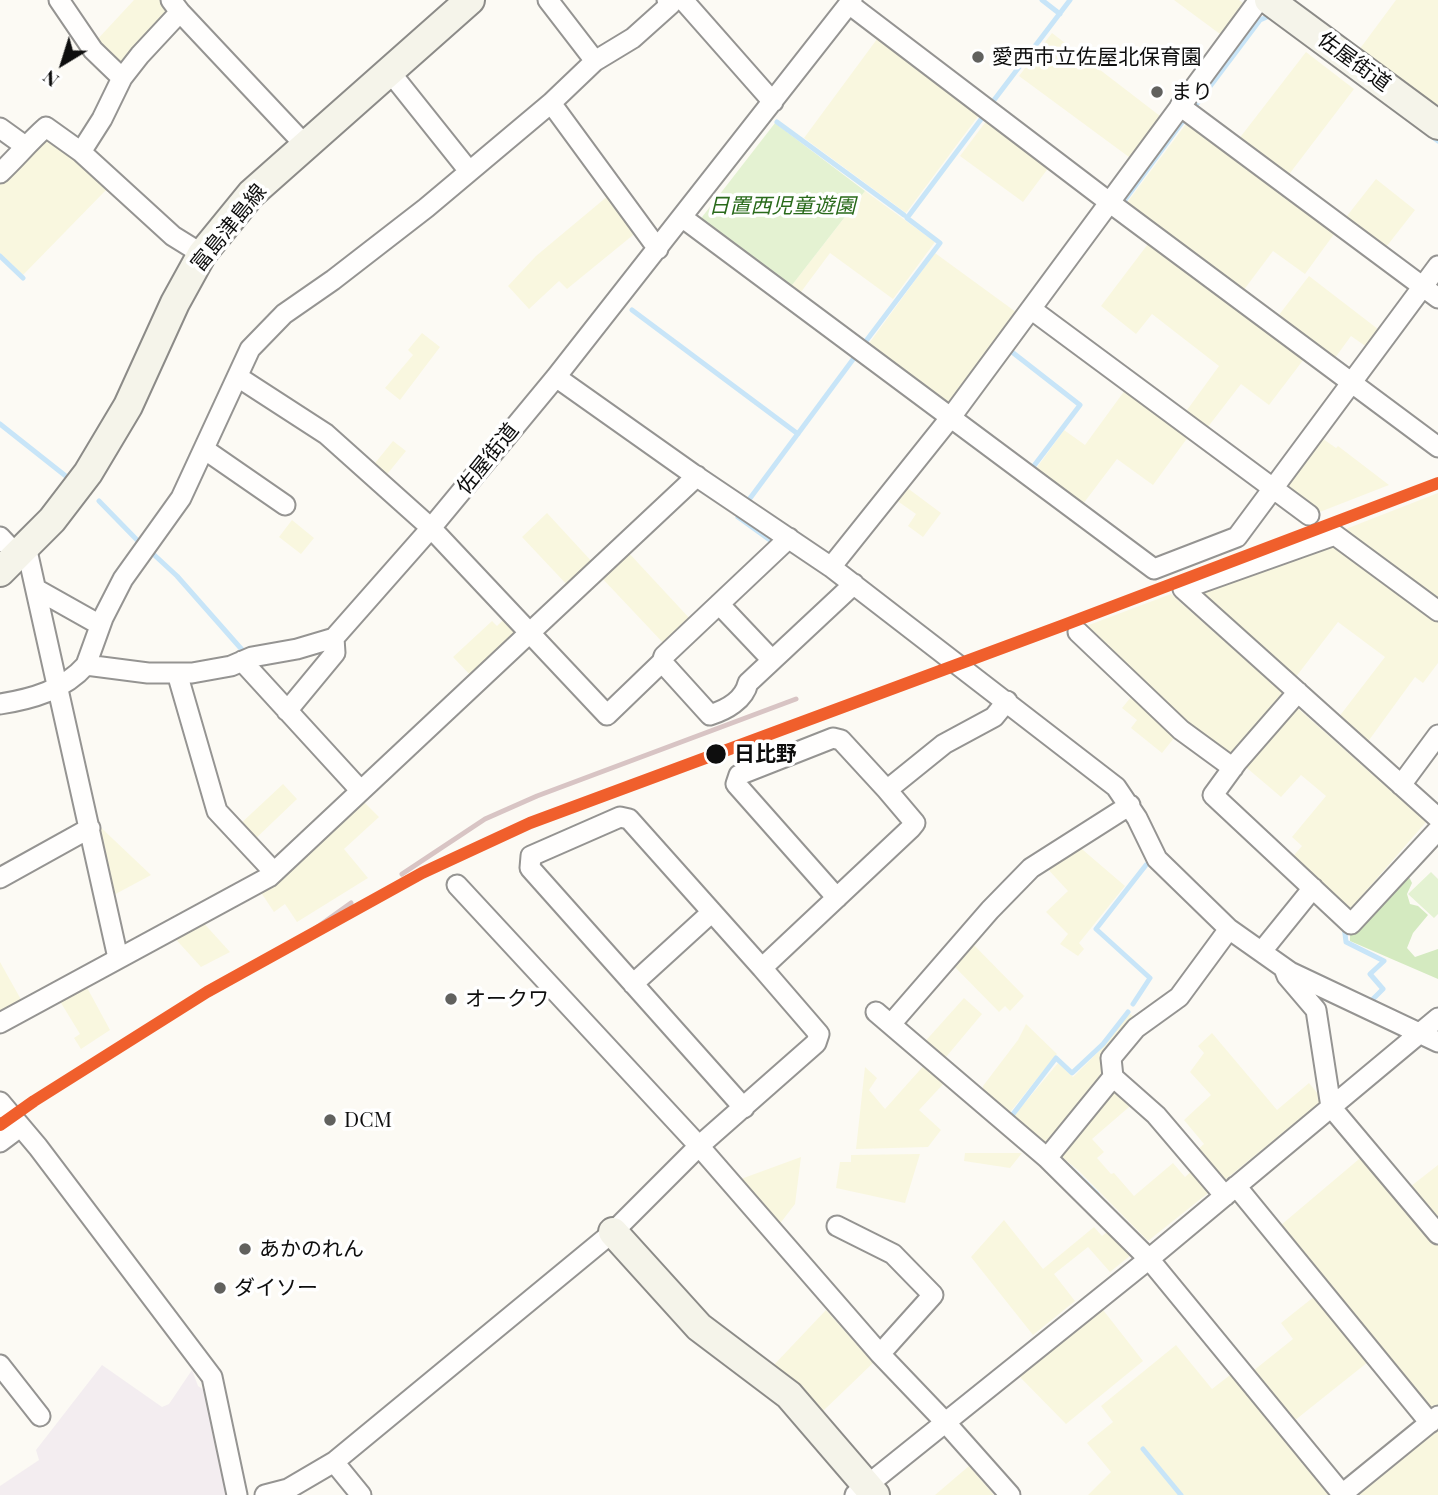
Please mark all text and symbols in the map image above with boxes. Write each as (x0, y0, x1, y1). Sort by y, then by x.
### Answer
street label: 佐屋街道 (1313, 27, 1395, 97)
north arrow (28, 28, 98, 98)
place label: 愛西市立佐屋北保育園 (992, 44, 1202, 70)
marker: 愛西市立佐屋北保育園 (970, 49, 986, 65)
text: N (37, 65, 63, 94)
place label: まり (1171, 79, 1213, 105)
marker: まり (1149, 84, 1165, 100)
street label: 富島津島線 (186, 179, 272, 277)
park label: 日置西児童遊園 (709, 193, 855, 219)
street label: 佐屋街道 (452, 418, 524, 500)
place label: 日比野 (734, 741, 797, 767)
marker: 日比野 (704, 742, 728, 766)
place label: オークワ (465, 986, 549, 1012)
marker: オークワ (443, 991, 459, 1007)
place label: DCM (344, 1107, 392, 1133)
marker: DCM (322, 1112, 338, 1128)
place label: あかのれん (259, 1236, 364, 1262)
marker: あかのれん (237, 1241, 253, 1257)
place label: ダイソー (234, 1275, 318, 1301)
marker: ダイソー (212, 1280, 228, 1296)

